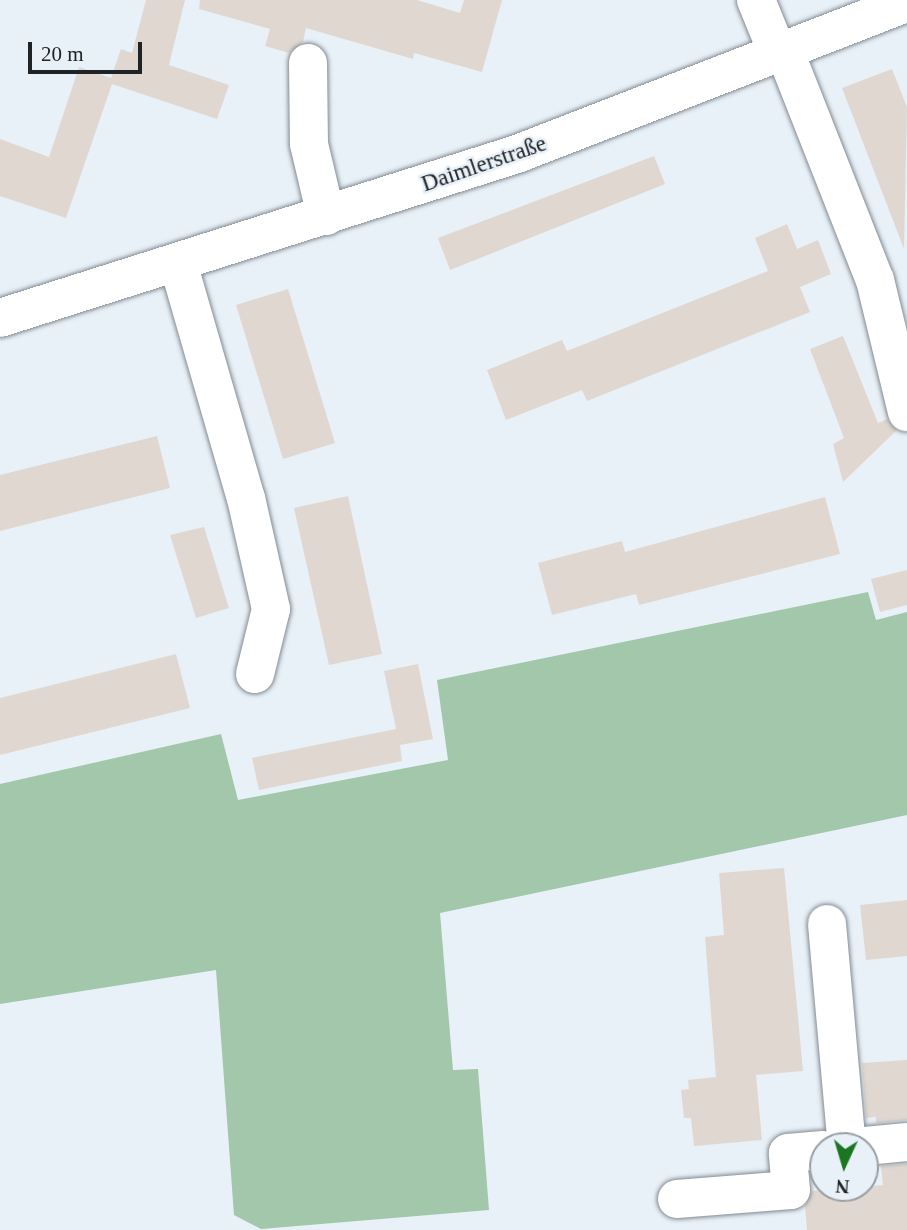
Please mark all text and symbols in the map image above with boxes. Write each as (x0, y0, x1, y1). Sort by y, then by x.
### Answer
scale bar (32, 28, 145, 72)
text: 20 m (41, 42, 84, 66)
street label: Daimlerstraße (418, 130, 550, 198)
north arrow (809, 1132, 879, 1202)
text: N (835, 1175, 850, 1197)

